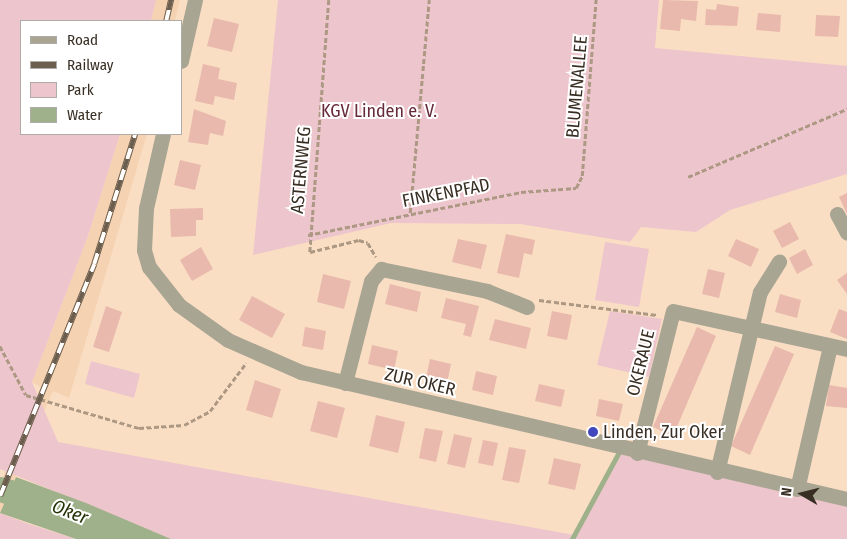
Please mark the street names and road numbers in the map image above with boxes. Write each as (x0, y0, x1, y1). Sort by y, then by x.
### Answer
street label: BLUMENALLEE (562, 35, 592, 139)
street label: ASTERNWEG (286, 125, 316, 215)
street label: FINKENPFAD (400, 174, 492, 212)
street label: OKERAUE (622, 328, 660, 398)
street label: ZUR OKER (382, 363, 458, 401)

